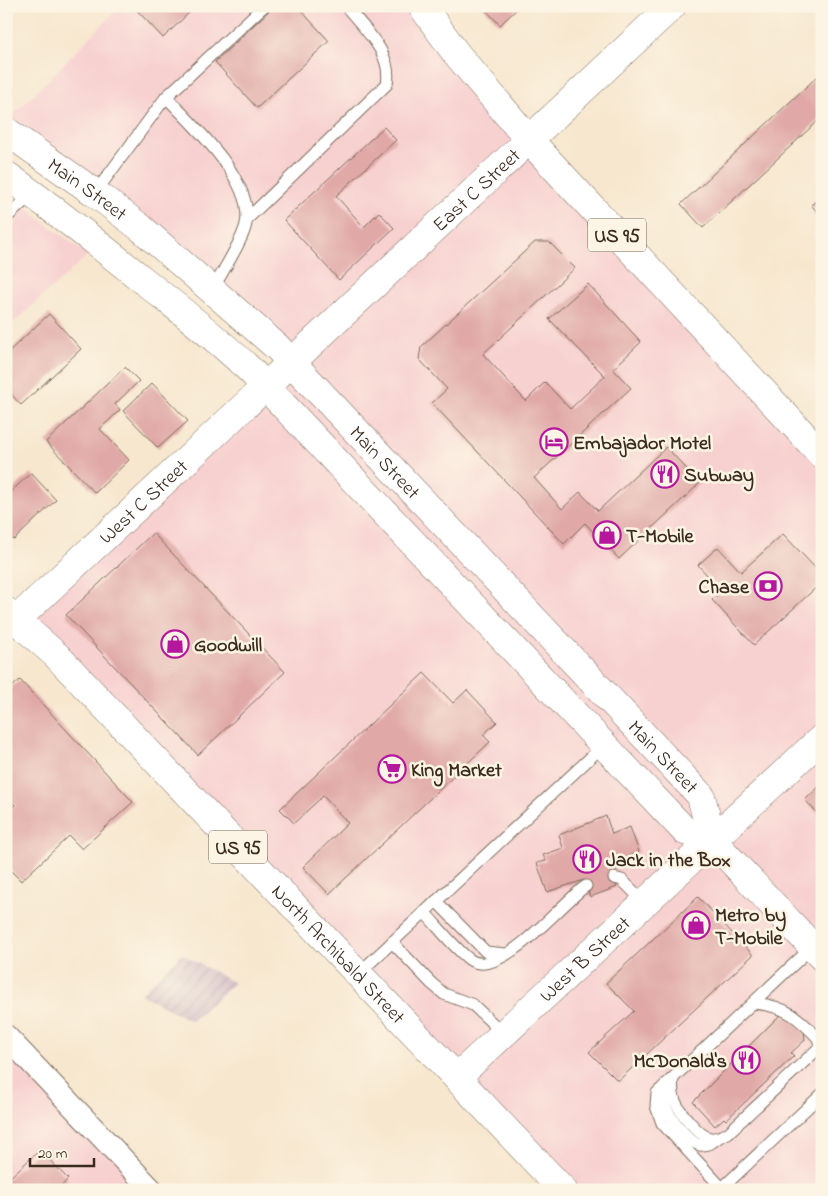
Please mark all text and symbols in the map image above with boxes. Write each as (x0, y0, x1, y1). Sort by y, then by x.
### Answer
street label: East C Street (427, 143, 528, 240)
street label: Main Street (41, 152, 132, 229)
road number: US 95 (588, 218, 646, 252)
street label: Main Street (342, 420, 426, 507)
hotel icon: Embajador Motel (539, 427, 569, 457)
place label: Embajador Motel (573, 430, 711, 459)
street label: West C Street (94, 454, 196, 552)
restaurant icon: Subway (650, 459, 680, 489)
place label: Subway (684, 462, 754, 492)
shop icon: T-Mobile (592, 520, 622, 550)
place label: T-Mobile (626, 523, 694, 552)
bank icon: Chase (753, 571, 783, 601)
place label: Chase (699, 574, 750, 603)
shop icon: Goodwill (160, 629, 190, 659)
place label: Goodwill (194, 632, 262, 661)
street label: Main Street (620, 715, 704, 802)
supermarket icon: King Market (377, 754, 407, 784)
place label: King Market (411, 757, 502, 787)
road number: US 95 (209, 830, 267, 864)
restaurant icon: Jack in the Box (572, 844, 602, 874)
place label: Jack in the Box (606, 847, 731, 876)
street label: North Archibald Street (264, 879, 411, 1032)
place label: Metro by T-Mobile (715, 902, 786, 954)
street label: West B Street (534, 910, 639, 1010)
shop icon: Metro by T-Mobile (681, 910, 711, 940)
restaurant icon: McDonald's (731, 1045, 761, 1075)
place label: McDonald's (633, 1048, 727, 1077)
scale bar (30, 1136, 94, 1168)
text: 20 m (38, 1143, 68, 1165)

